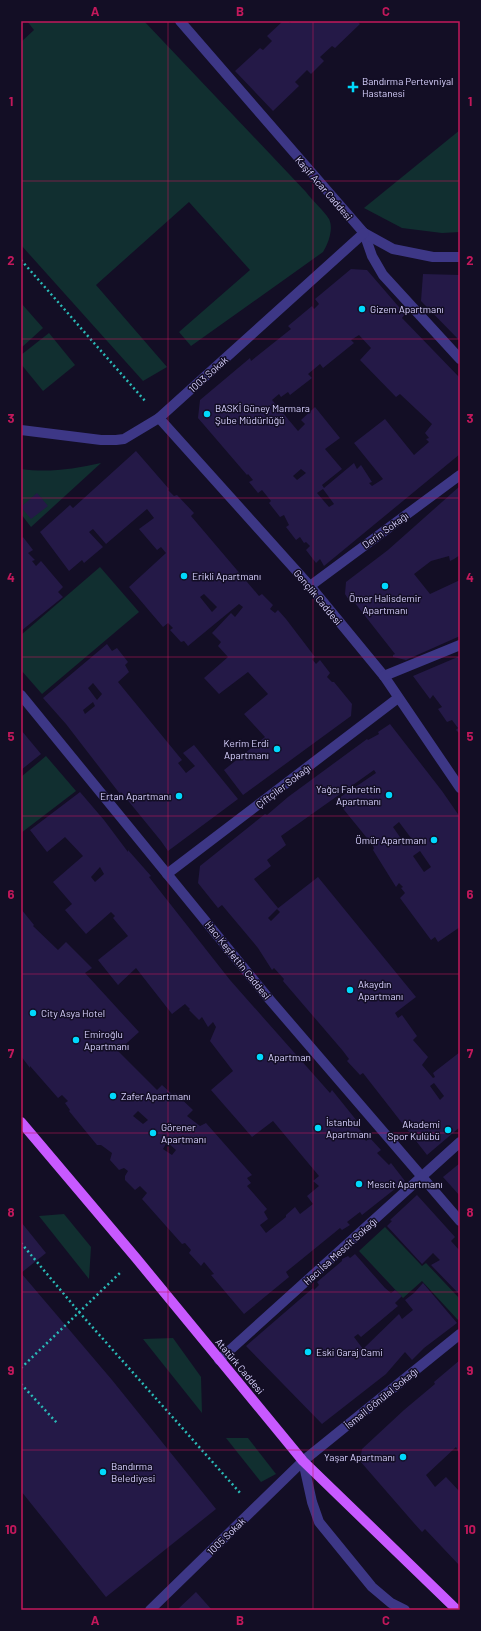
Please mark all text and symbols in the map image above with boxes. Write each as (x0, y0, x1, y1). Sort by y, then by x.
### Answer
text: A (91, 3, 100, 19)
text: B (236, 3, 244, 19)
text: C (382, 3, 390, 19)
place label: Bandırma Pertevniyal Hastanesi (362, 75, 453, 99)
marker: Bandırma Pertevniyal Hastanesi (347, 81, 359, 93)
text: 1 (9, 93, 13, 109)
text: 1 (468, 93, 472, 109)
street label: Kaşif Acar Caddesi (293, 154, 355, 222)
text: 2 (7, 252, 15, 268)
text: 2 (466, 252, 474, 268)
place label: Gizem Apartmanı (370, 303, 444, 315)
marker: Gizem Apartmanı (357, 304, 367, 314)
street label: 1003 Sokak (186, 353, 230, 395)
place label: BASKİ Güney Marmara Şube Müdürlüğü (215, 402, 310, 426)
marker: BASKİ Güney Marmara Şube Müdürlüğü (202, 409, 212, 419)
text: 3 (7, 410, 15, 426)
text: 3 (466, 410, 474, 426)
street label: Derin Sokağı (360, 509, 410, 551)
street label: Gençlik Caddesi (291, 567, 345, 627)
text: 4 (7, 569, 15, 585)
text: 4 (466, 569, 474, 585)
place label: Erikli Apartmanı (192, 570, 261, 582)
marker: Erikli Apartmanı (179, 571, 189, 581)
marker: Ömer Halisdemir Apartmanı (380, 581, 390, 591)
place label: Ömer Halisdemir Apartmanı (349, 592, 421, 616)
text: 5 (7, 728, 15, 744)
text: 5 (466, 728, 474, 744)
place label: Kerim Erdi Apartmanı (224, 737, 269, 761)
marker: Kerim Erdi Apartmanı (272, 744, 282, 754)
street label: Çiftçiler Sokağı (253, 762, 313, 810)
place label: Yağcı Fahrettin Apartmanı (316, 783, 381, 807)
place label: Ertan Apartmanı (100, 790, 171, 802)
marker: Yağcı Fahrettin Apartmanı (384, 790, 394, 800)
marker: Ertan Apartmanı (174, 791, 184, 801)
place label: Ömür Apartmanı (355, 834, 426, 846)
marker: Ömür Apartmanı (429, 835, 439, 845)
text: 6 (8, 886, 15, 902)
text: 6 (467, 886, 474, 902)
street label: Hacı Keşfettin Caddesi (203, 918, 273, 1002)
place label: Akaydın Apartmanı (358, 978, 403, 1002)
marker: Akaydın Apartmanı (345, 985, 355, 995)
place label: City Asya Hotel (41, 1007, 105, 1019)
marker: City Asya Hotel (28, 1008, 38, 1018)
place label: Emiroğlu Apartmanı (84, 1028, 129, 1052)
marker: Emiroğlu Apartmanı (71, 1035, 81, 1045)
text: 7 (8, 1045, 15, 1061)
text: 7 (467, 1045, 474, 1061)
place label: Apartman (268, 1051, 311, 1063)
marker: Apartman (255, 1052, 265, 1062)
place label: Zafer Apartmanı (121, 1090, 191, 1102)
marker: Zafer Apartmanı (108, 1091, 118, 1101)
place label: İstanbul Apartmanı (326, 1116, 371, 1140)
place label: Akademi Spor Kulübü (388, 1118, 440, 1142)
place label: Görener Apartmanı (161, 1121, 206, 1145)
marker: İstanbul Apartmanı (313, 1123, 323, 1133)
marker: Akademi Spor Kulübü (443, 1125, 453, 1135)
marker: Görener Apartmanı (148, 1128, 158, 1138)
place label: Mescit Apartmanı (367, 1178, 443, 1190)
marker: Mescit Apartmanı (354, 1179, 364, 1189)
text: 8 (7, 1204, 15, 1220)
text: 8 (466, 1204, 474, 1220)
street label: Hacı İsa Mescit Sokağı (301, 1215, 379, 1287)
street label: Atatürk Caddesi (213, 1336, 267, 1396)
place label: Eski Garaj Cami (316, 1346, 383, 1358)
marker: Eski Garaj Cami (303, 1347, 313, 1357)
text: 9 (8, 1362, 15, 1378)
text: 9 (467, 1362, 474, 1378)
street label: İsmail Gönülal Sokağı (342, 1365, 420, 1431)
place label: Yaşar Apartmanı (324, 1451, 395, 1463)
marker: Yaşar Apartmanı (398, 1452, 408, 1462)
place label: Bandırma Belediyesi (111, 1460, 155, 1484)
marker: Bandırma Belediyesi (98, 1467, 108, 1477)
street label: 1005 Sokak (204, 1515, 248, 1557)
text: 10 (5, 1521, 17, 1537)
text: 10 (464, 1521, 476, 1537)
text: A (91, 1612, 100, 1628)
text: B (236, 1612, 244, 1628)
text: C (382, 1612, 390, 1628)

